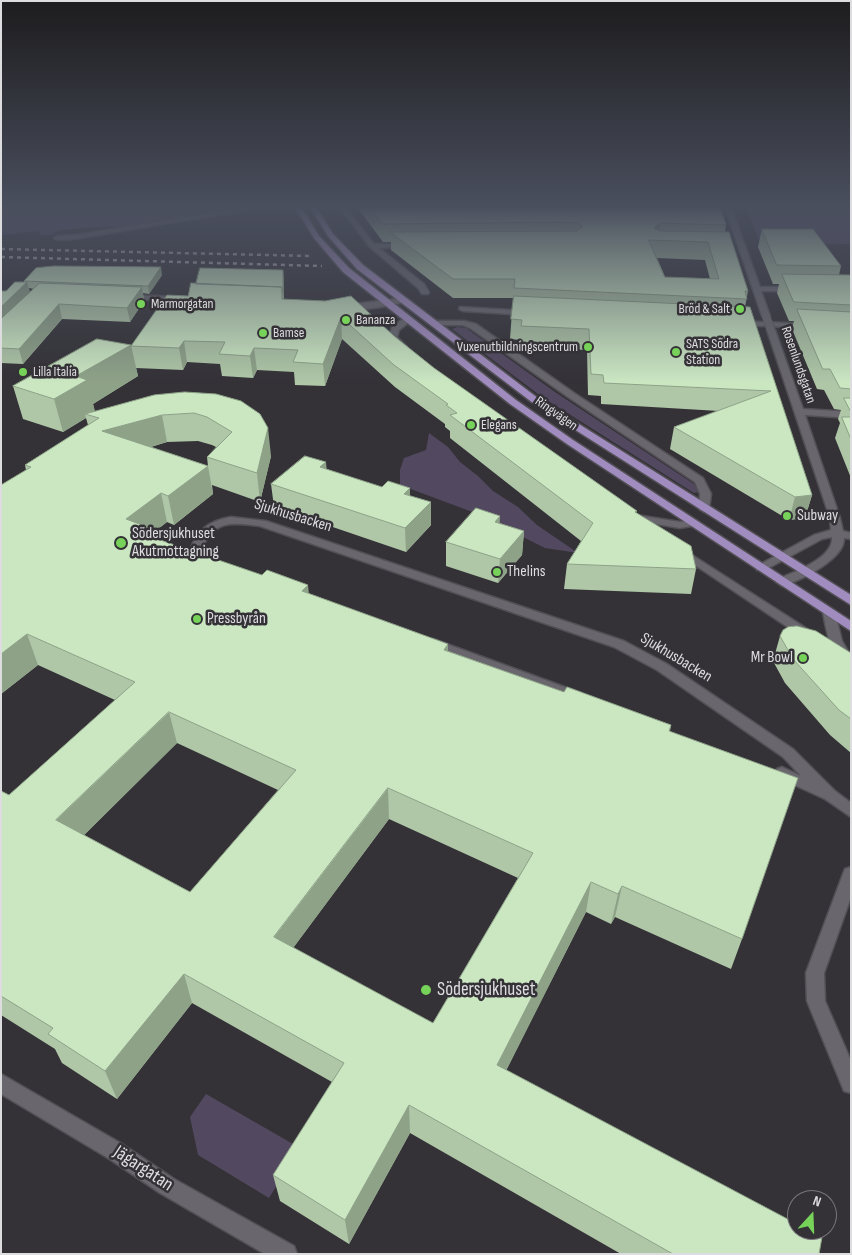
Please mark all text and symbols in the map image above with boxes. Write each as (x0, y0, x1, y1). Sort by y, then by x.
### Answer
place label: Marmorgatan (151, 296, 214, 312)
marker: Marmorgatan (135, 298, 147, 310)
place label: Bröd & Salt (679, 301, 730, 317)
marker: Bröd & Salt (734, 303, 746, 315)
place label: Bananza (356, 312, 395, 328)
marker: Bananza (340, 314, 352, 326)
street label: Rosenlundsgatan (777, 324, 819, 406)
place label: Bamse (273, 325, 304, 341)
marker: Bamse (257, 327, 269, 339)
place label: SATS Södra Station (686, 336, 738, 368)
place label: Vuxenutbildningscentrum (457, 339, 578, 355)
marker: Vuxenutbildningscentrum (582, 341, 594, 353)
marker: SATS Södra Station (670, 346, 682, 358)
place label: Lilla Italia (33, 364, 77, 380)
marker: Lilla Italia (17, 366, 29, 378)
street label: Ringvägen (531, 393, 581, 435)
place label: Elegans (481, 417, 517, 433)
marker: Elegans (465, 419, 477, 431)
street label: Sjukhusbacken (252, 495, 334, 537)
place label: Subway (797, 506, 838, 526)
marker: Subway (781, 510, 793, 522)
place label: Södersjukhuset Akutmottagning (132, 524, 219, 562)
marker: Södersjukhuset Akutmottagning (114, 536, 128, 550)
place label: Thelins (507, 562, 546, 582)
marker: Thelins (491, 566, 503, 578)
place label: Pressbyrån (207, 609, 266, 629)
marker: Pressbyrån (191, 613, 203, 625)
street label: Sjukhusbacken (637, 629, 715, 687)
place label: Mr Bowl (751, 648, 793, 668)
marker: Mr Bowl (797, 652, 809, 664)
place label: Södersjukhuset (437, 979, 535, 1001)
marker: Södersjukhuset (419, 983, 433, 997)
street label: Jägargatan (109, 1141, 177, 1197)
north arrow (787, 1190, 837, 1240)
text: N (811, 1192, 823, 1211)

